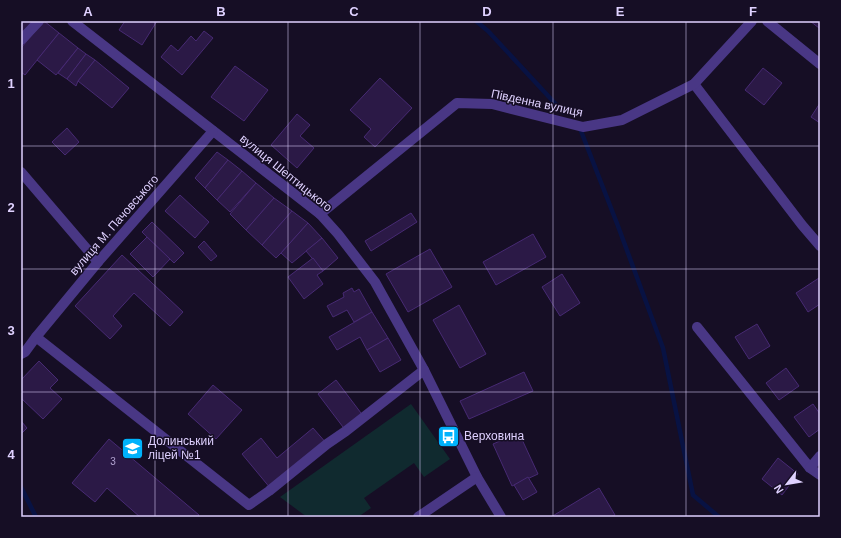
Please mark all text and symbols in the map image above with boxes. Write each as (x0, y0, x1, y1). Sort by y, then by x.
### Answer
text: A (83, 4, 93, 19)
text: B (216, 4, 226, 19)
text: C (349, 4, 359, 19)
text: D (482, 4, 492, 19)
text: E (616, 4, 625, 19)
text: F (749, 4, 757, 19)
text: 1 (7, 76, 15, 91)
street label: Південна вулиця (490, 86, 584, 120)
street label: вулиця Шептицького (237, 131, 335, 215)
street label: вулиця М. Пачовського (67, 172, 162, 278)
text: 2 (7, 200, 15, 215)
text: 3 (7, 323, 15, 338)
bus stop icon: Верховина (435, 423, 461, 449)
place label: Верховина (464, 429, 524, 443)
place label: Долинський ліцей №1 (148, 434, 214, 462)
school or university icon: Долинський ліцей №1 (120, 435, 146, 461)
text: 4 (7, 447, 15, 462)
house number: 3 (110, 456, 116, 467)
north arrow (767, 464, 807, 504)
text: N (771, 483, 786, 496)

